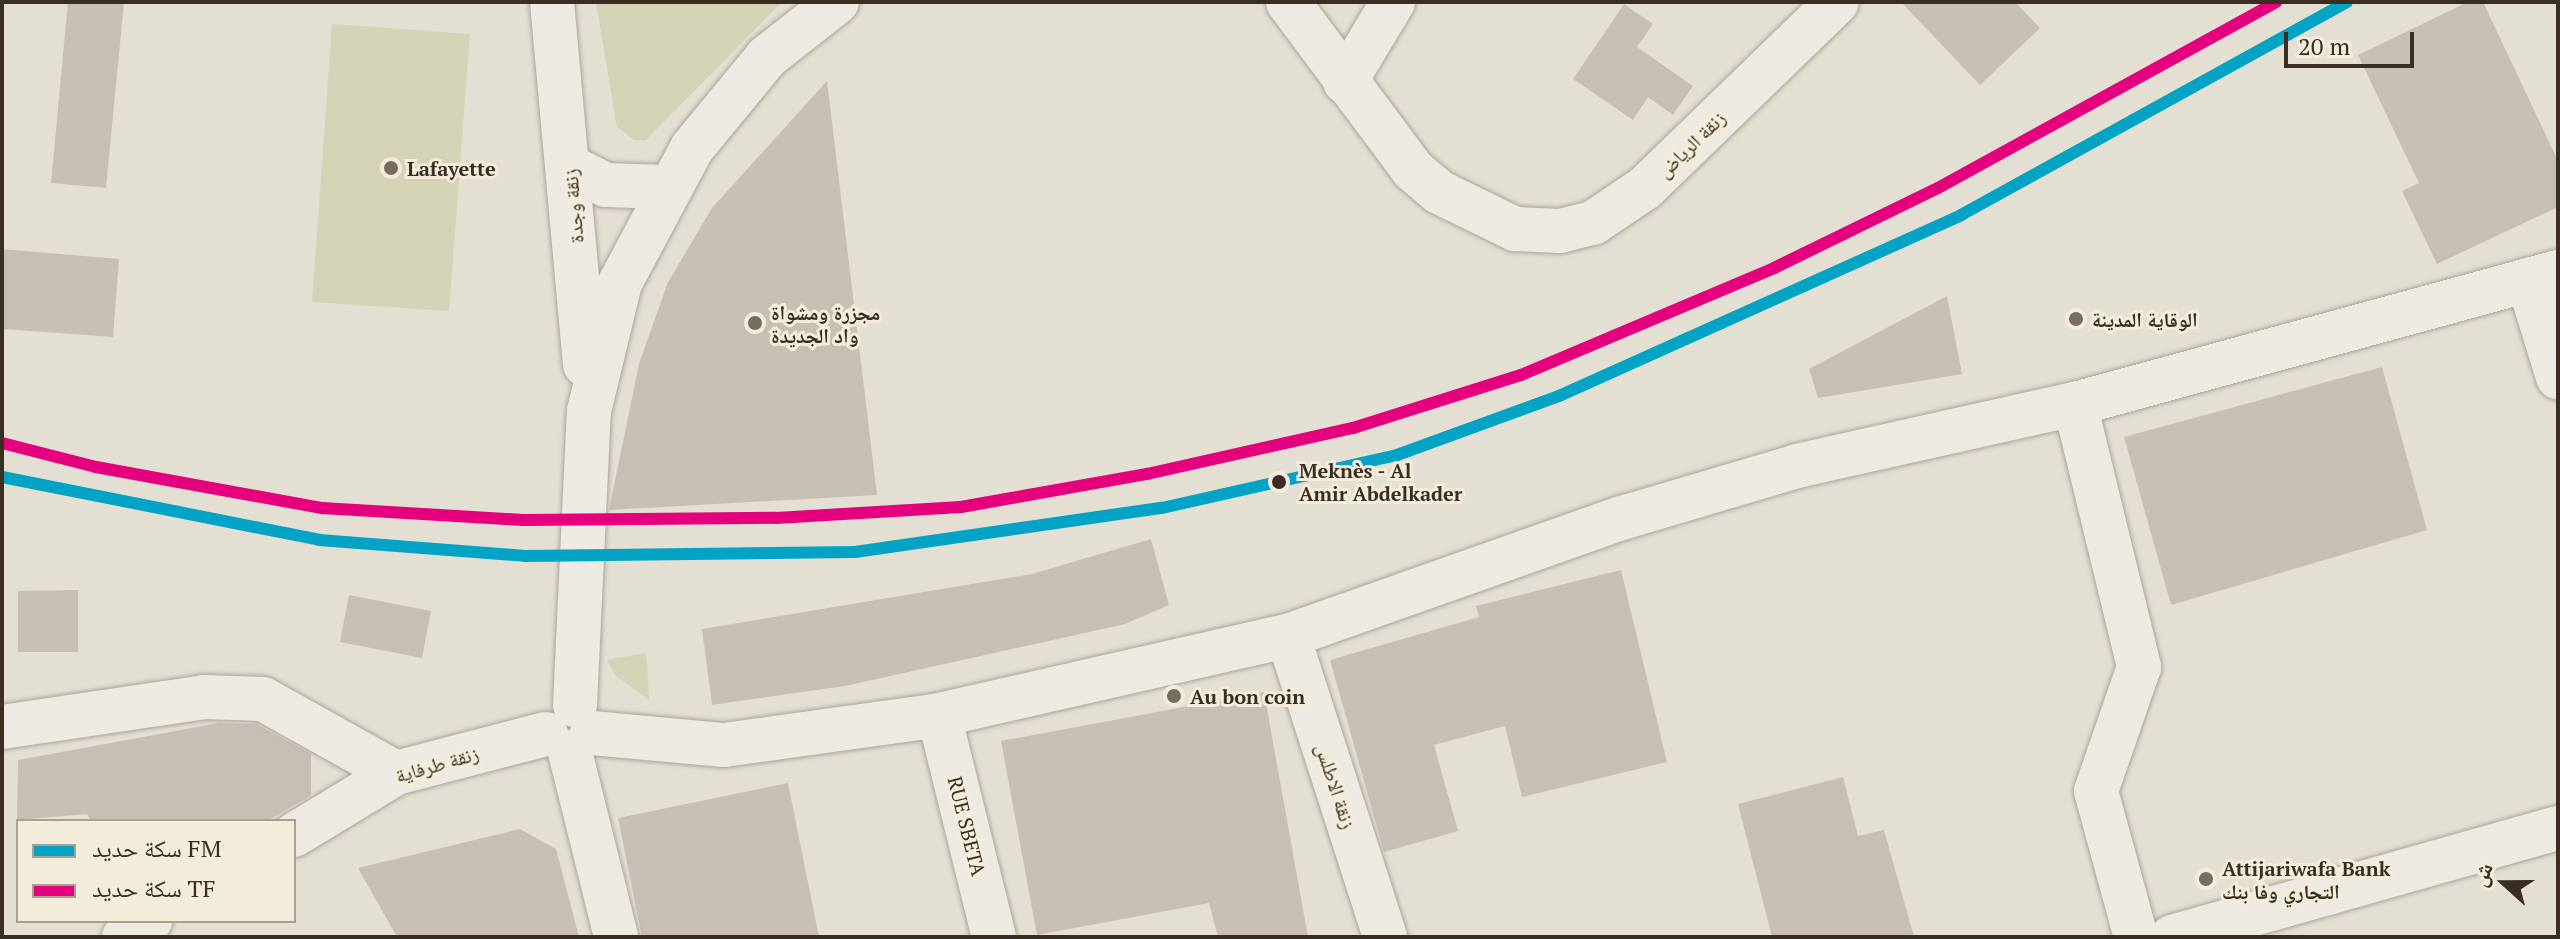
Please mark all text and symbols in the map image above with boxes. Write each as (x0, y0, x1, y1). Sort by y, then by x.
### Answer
scale bar (2288, 16, 2418, 66)
text: 20 m (2298, 30, 2350, 62)
street label: زنقة الرياض (1652, 106, 1730, 182)
place label: Lafayette (407, 156, 496, 180)
marker: Lafayette (382, 159, 400, 177)
street label: زنقة وجدة (558, 168, 588, 244)
place label: مجزرة ومشواة واد الجديدة (771, 300, 880, 347)
place label: الوقاية المدينة (2092, 307, 2198, 331)
marker: الوقاية المدينة (2067, 310, 2085, 328)
marker: مجزرة ومشواة واد الجديدة (746, 314, 764, 332)
place label: Meknès - Al Amir Abdelkader (1299, 458, 1463, 505)
marker: Meknès - Al Amir Abdelkader (1266, 469, 1292, 495)
place label: Au bon coin (1190, 684, 1305, 708)
marker: Au bon coin (1165, 687, 1183, 705)
street label: زنقة الاطلس (1311, 740, 1361, 832)
street label: زنقة طرفاية (393, 741, 481, 787)
street label: RUE SBETA (943, 774, 991, 878)
legend (16, 819, 296, 923)
text: سكة حديد FM (92, 832, 221, 864)
north arrow (2464, 843, 2544, 923)
place label: Attijariwafa Bank التجاري وفا بنك (2222, 856, 2390, 903)
text: ش (2463, 858, 2499, 890)
marker: Attijariwafa Bank التجاري وفا بنك (2197, 870, 2215, 888)
text: سكة حديد TF (92, 872, 216, 904)

